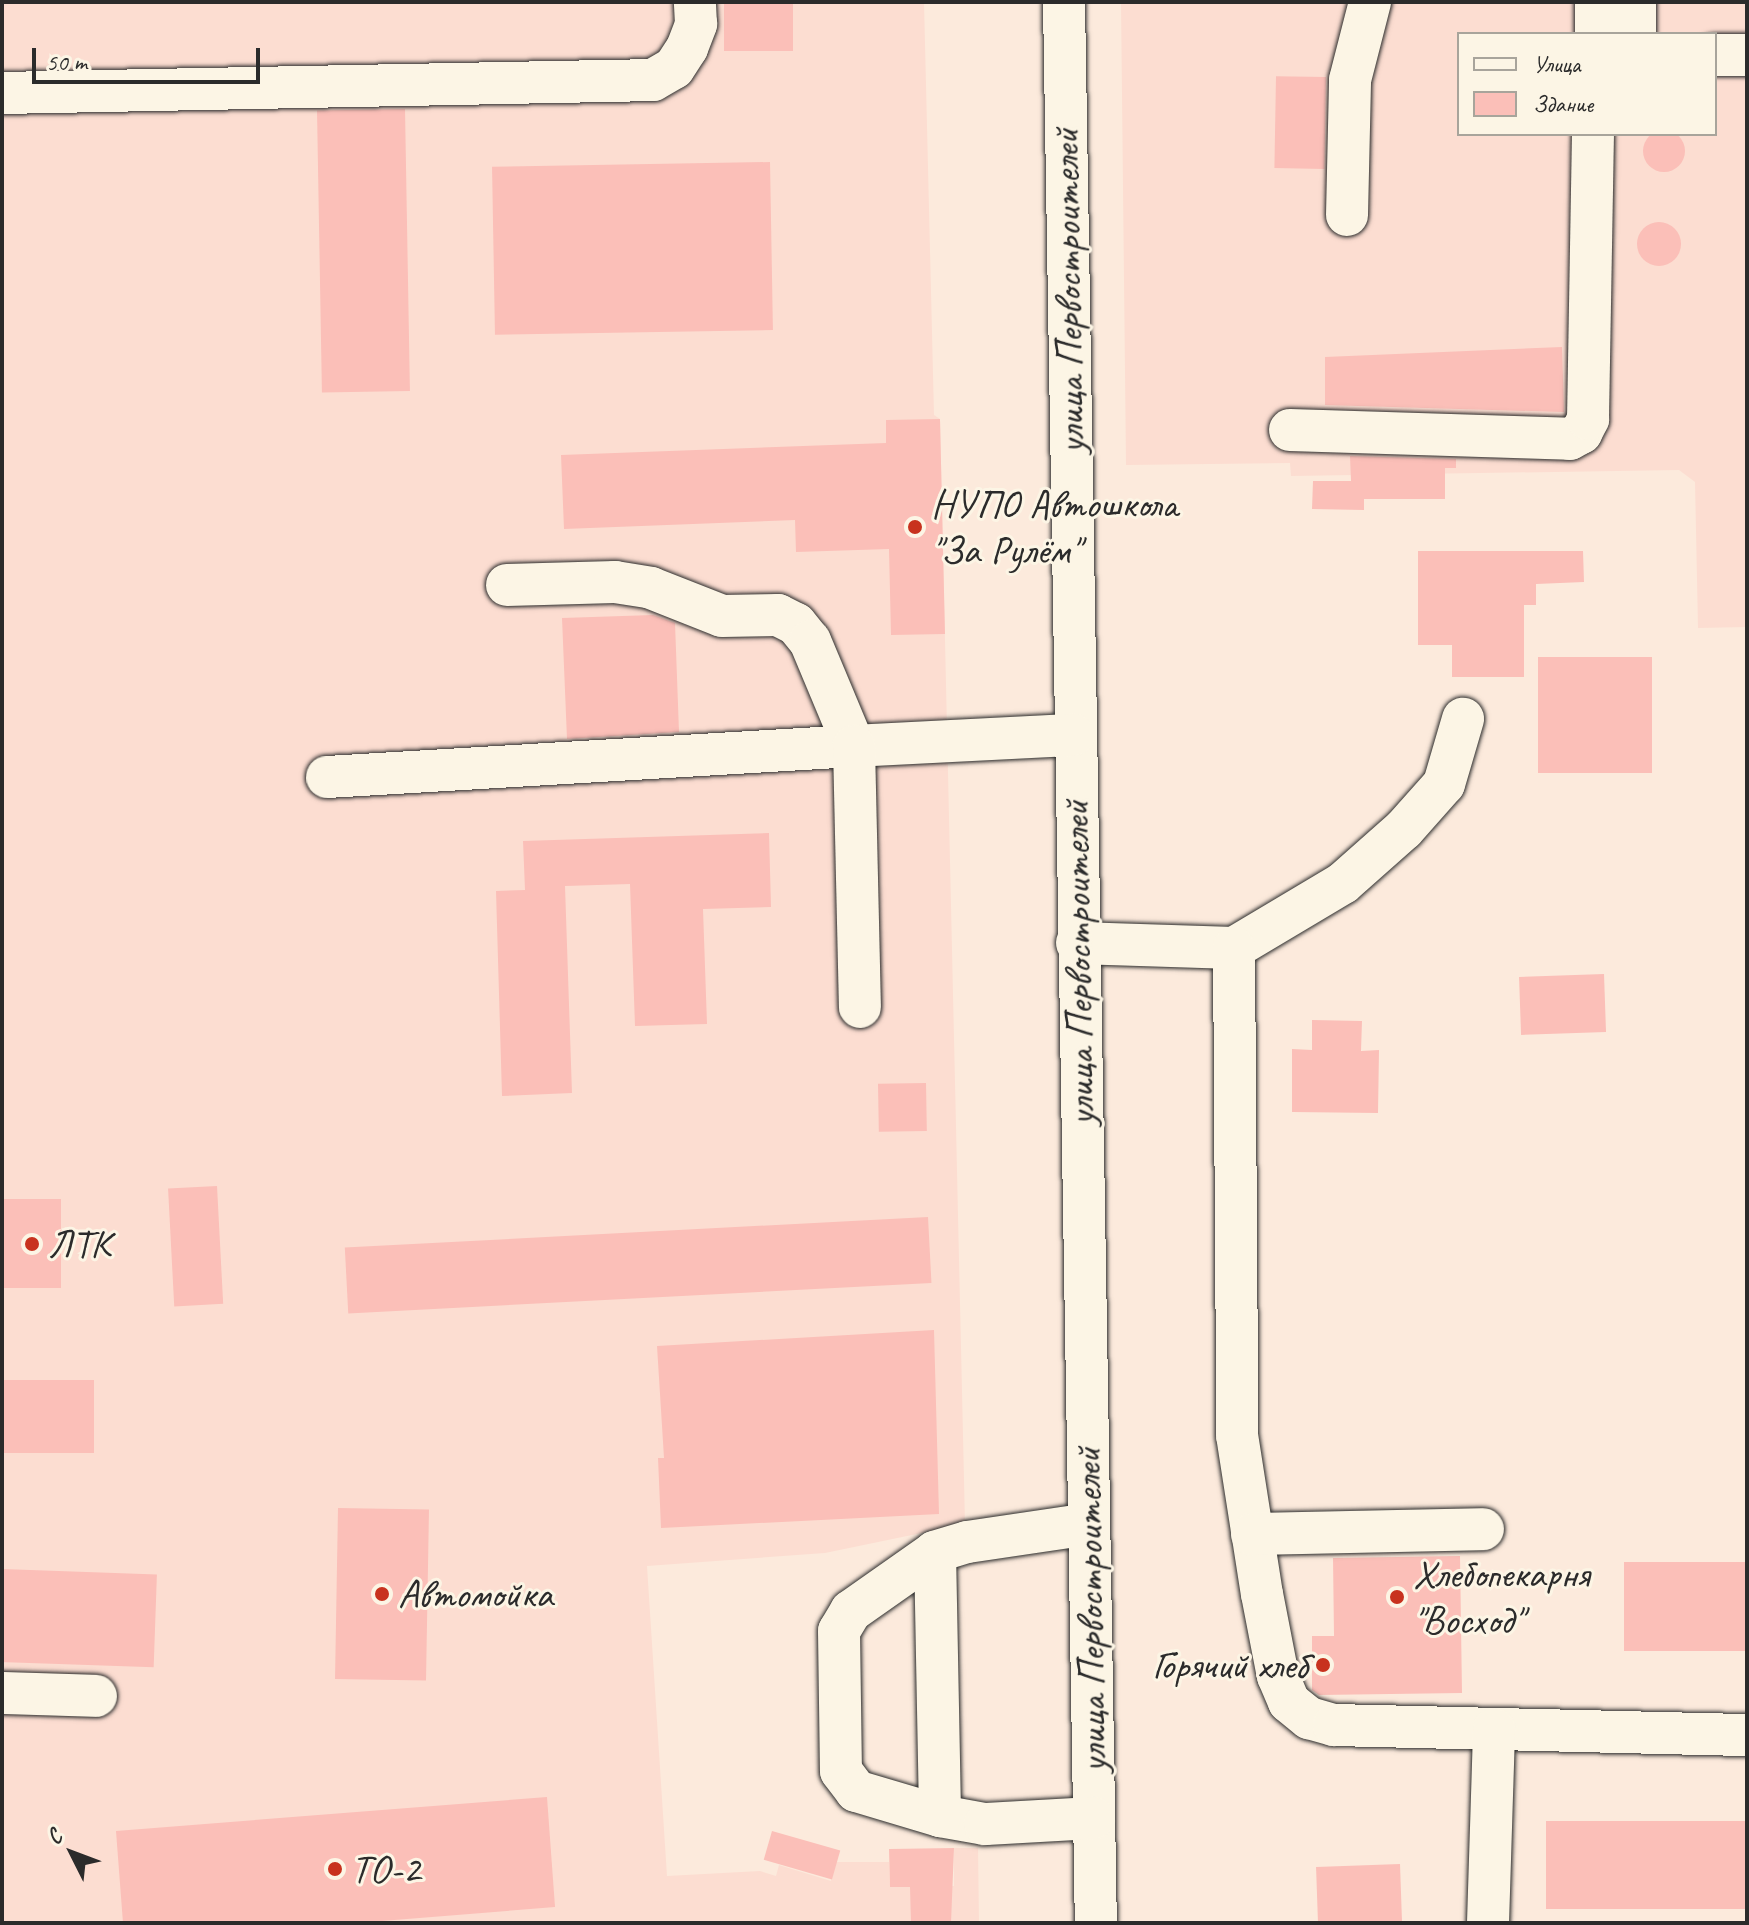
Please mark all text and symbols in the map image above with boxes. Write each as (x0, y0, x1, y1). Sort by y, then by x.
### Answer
scale bar (36, 32, 264, 82)
legend (1457, 32, 1717, 136)
text: 50 m (46, 47, 87, 77)
text: Улица (1533, 49, 1581, 79)
text: Здание (1533, 89, 1593, 119)
street label: улица Первостроителей (1041, 129, 1095, 453)
place label: НУПО Автошкола "За Рулём" (931, 480, 1177, 574)
marker: НУПО Автошкола "За Рулём" (906, 518, 924, 536)
street label: улица Первостроителей (1051, 801, 1105, 1125)
place label: ЛТК (48, 1220, 110, 1268)
marker: ЛТК (23, 1235, 41, 1253)
street label: улица Первостроителей (1063, 1448, 1117, 1772)
place label: Хлебопекарня "Восход" (1413, 1550, 1589, 1644)
place label: Автомойка (398, 1570, 553, 1618)
marker: Автомойка (373, 1585, 391, 1603)
marker: Хлебопекарня "Восход" (1388, 1588, 1406, 1606)
place label: Горячий хлеб (1152, 1641, 1307, 1689)
marker: Горячий хлеб (1314, 1656, 1332, 1674)
north arrow (32, 1813, 112, 1893)
text: С (40, 1824, 68, 1850)
place label: ТО-2 (351, 1845, 420, 1893)
marker: ТО-2 (326, 1860, 344, 1878)

